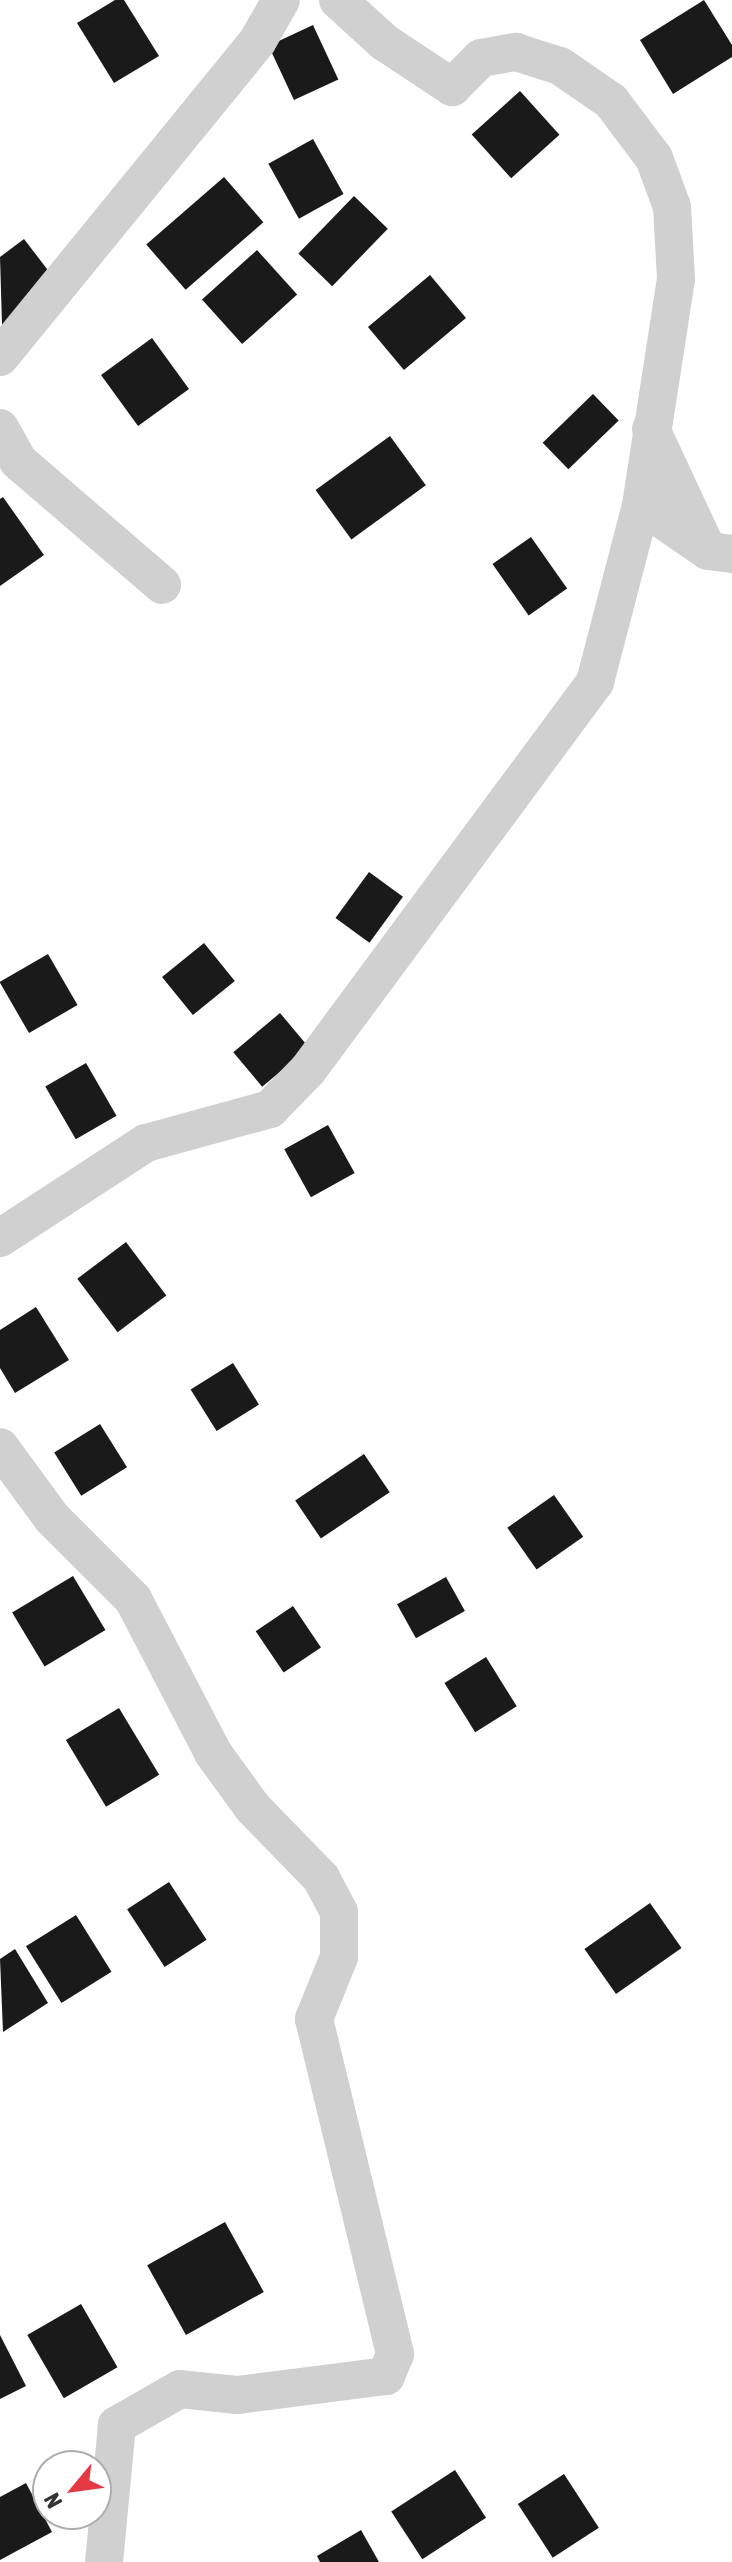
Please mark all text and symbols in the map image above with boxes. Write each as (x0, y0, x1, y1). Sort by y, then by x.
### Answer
north arrow (32, 2450, 112, 2530)
text: N (38, 2489, 67, 2513)

